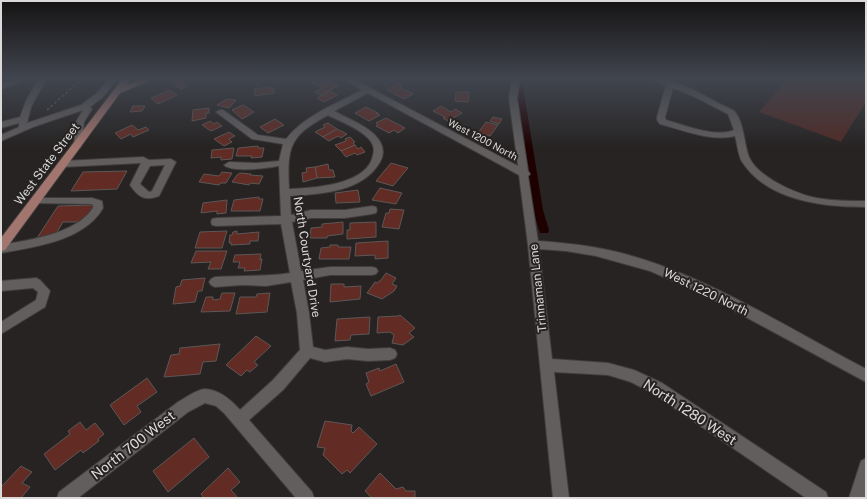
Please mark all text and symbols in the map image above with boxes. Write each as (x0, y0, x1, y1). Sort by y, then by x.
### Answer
street label: West 1200 North (446, 116, 520, 163)
street label: West State Street (12, 120, 83, 208)
street label: North Courtyard Drive (291, 196, 324, 319)
street label: Trinnaman Lane (526, 243, 550, 333)
street label: West 1220 North (661, 265, 751, 319)
street label: North 1280 West (640, 376, 740, 448)
street label: North 700 West (88, 407, 178, 483)

